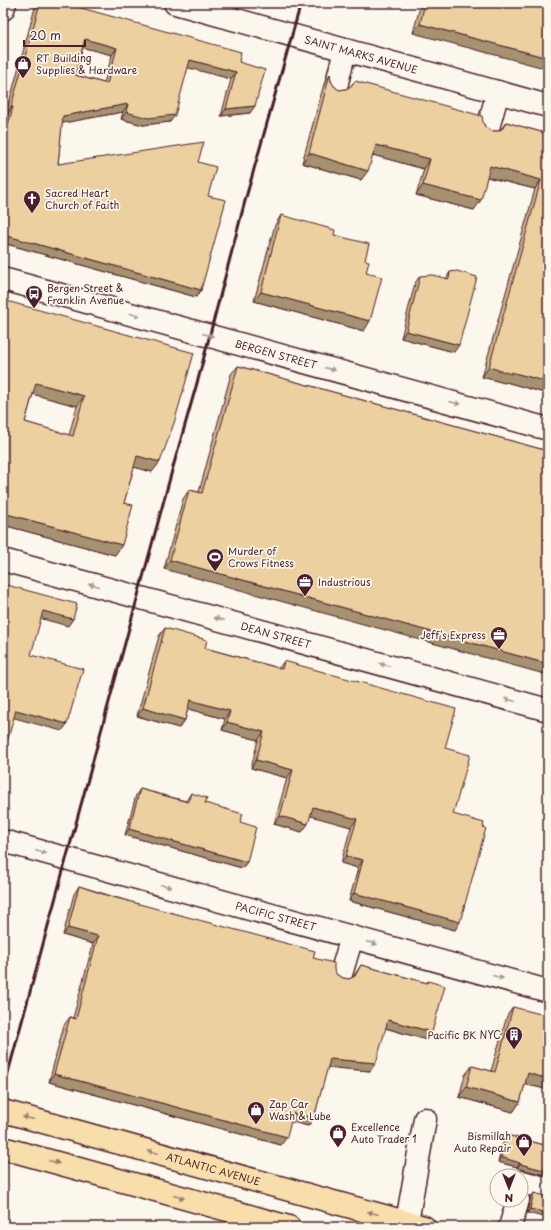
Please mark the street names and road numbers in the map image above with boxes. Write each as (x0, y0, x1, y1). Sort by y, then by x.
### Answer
street label: SAINT MARKS AVENUE (303, 31, 420, 77)
street label: BERGEN STREET (233, 335, 319, 372)
street label: DEAN STREET (239, 618, 313, 651)
street label: PACIFIC STREET (234, 897, 318, 934)
street label: ATLANTIC AVENUE (164, 1148, 262, 1189)

